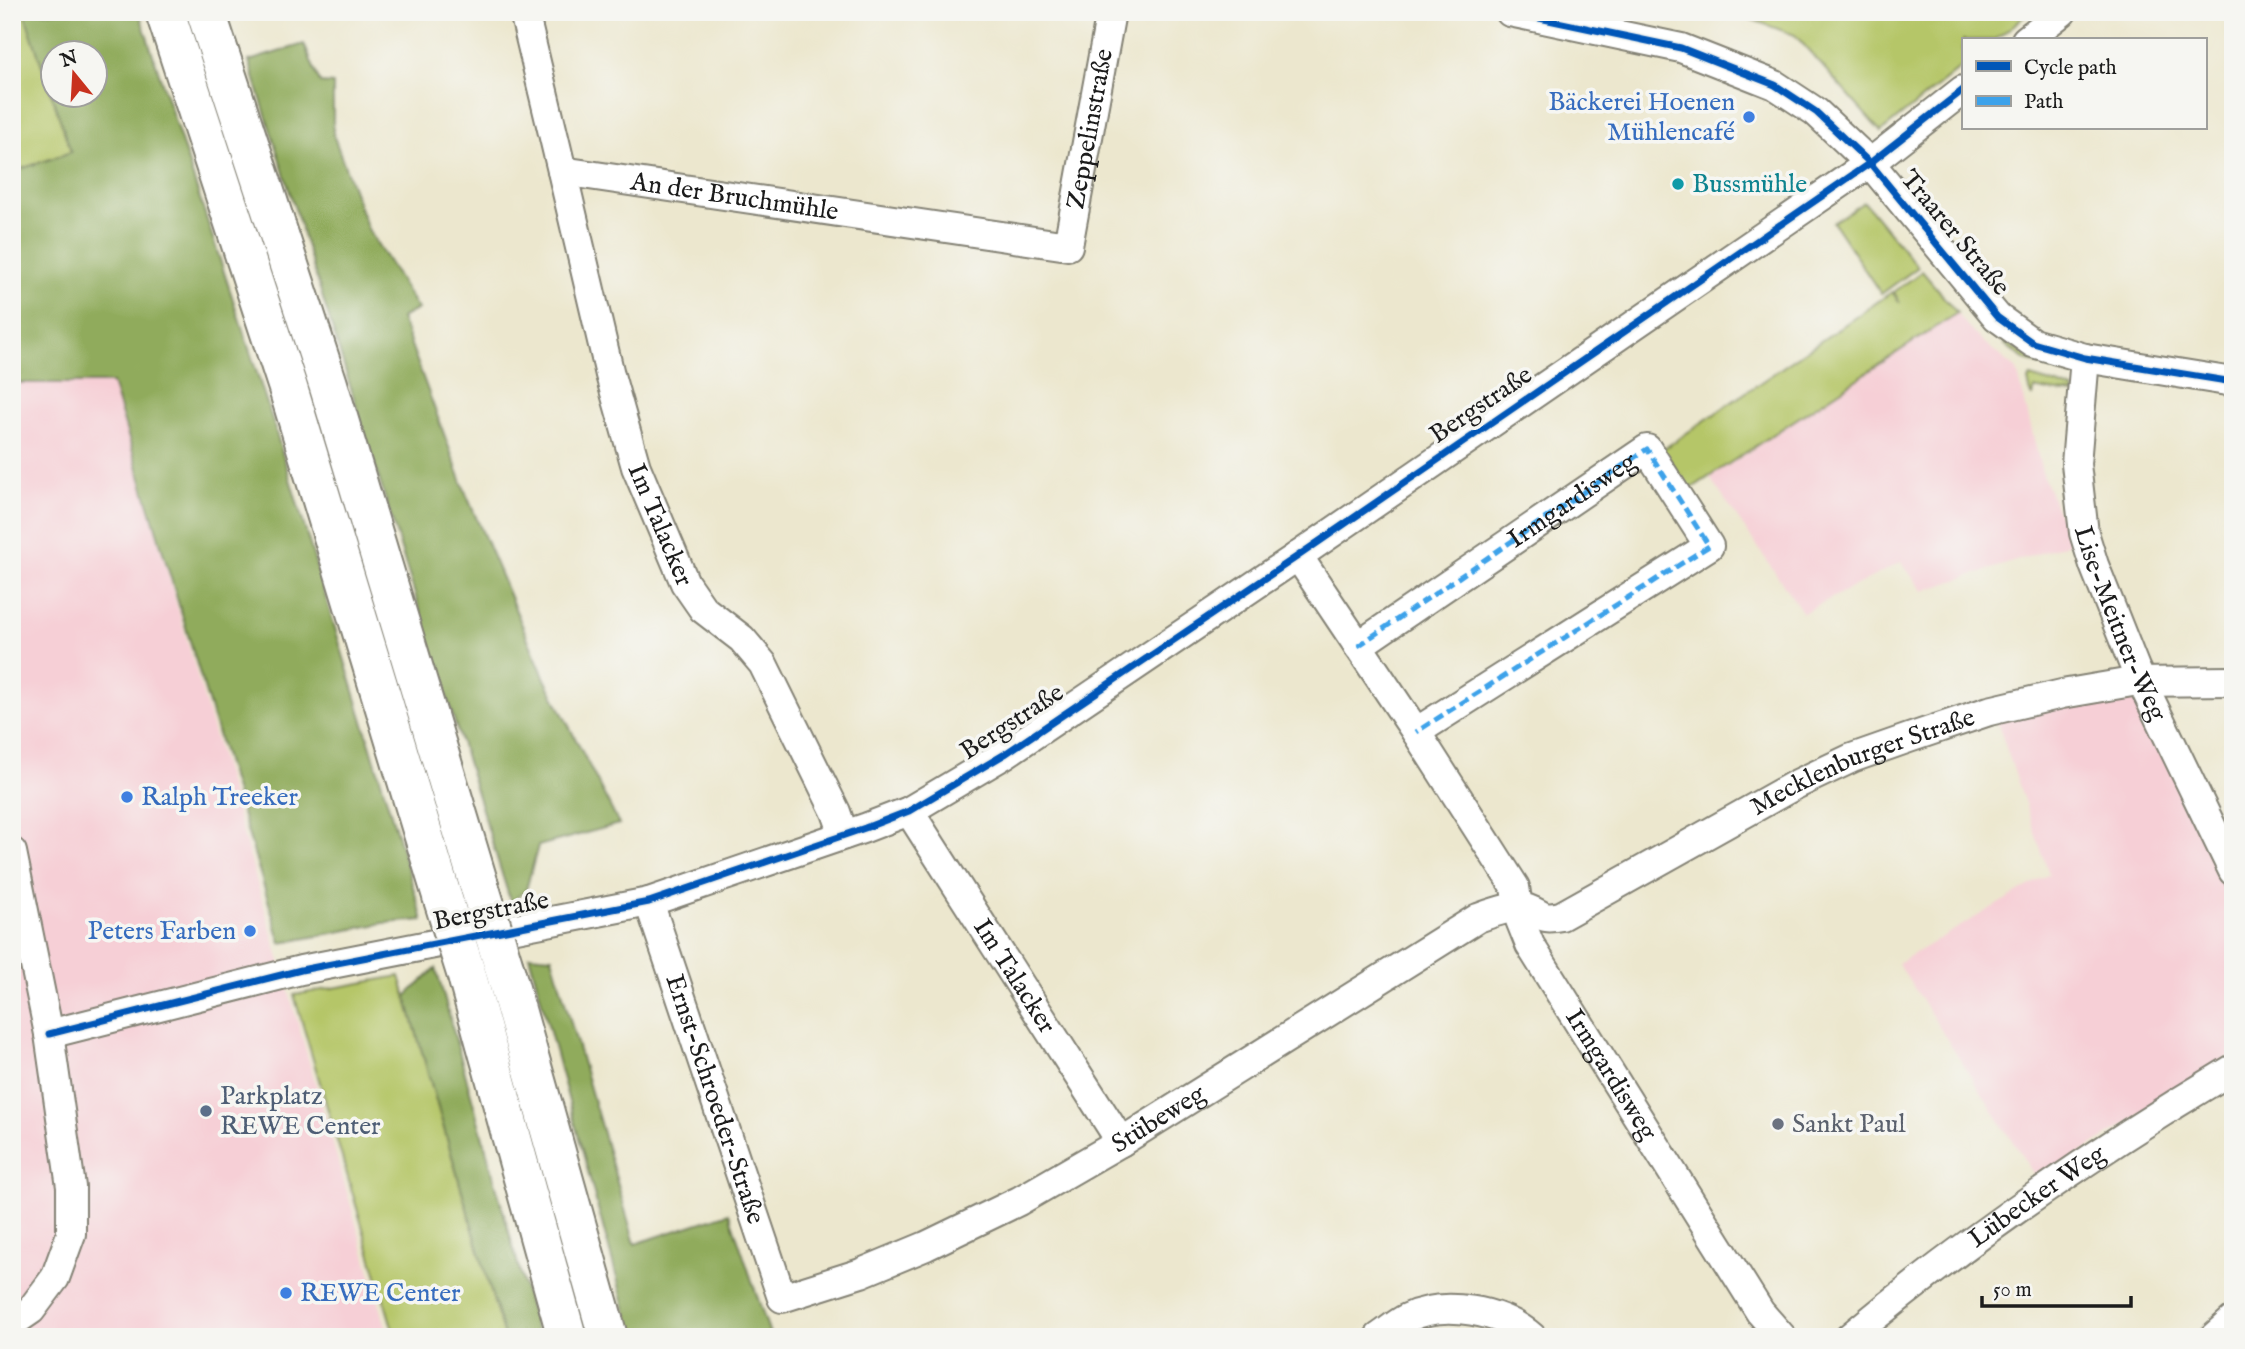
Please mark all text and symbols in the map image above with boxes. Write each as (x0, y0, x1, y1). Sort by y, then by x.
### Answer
north arrow (38, 38, 108, 108)
legend (1962, 38, 2206, 130)
text: N (57, 46, 81, 74)
street label: Zeppelinstraße (1059, 46, 1120, 212)
text: Cycle path (2024, 55, 2117, 82)
place label: Bäckerei Hoenen Mühlencafé (1548, 86, 1735, 149)
text: Path (2024, 89, 2063, 116)
marker: Bäckerei Hoenen Mühlencafé (1741, 109, 1757, 125)
street label: Traarer Straße (1893, 163, 2017, 303)
street label: An der Bruchmühle (628, 165, 841, 228)
place label: Bussmühle (1692, 168, 1807, 201)
marker: Bussmühle (1670, 176, 1686, 192)
street label: Bergstraße (1423, 359, 1539, 451)
street label: Irmgardisweg (1501, 444, 1643, 556)
street label: Im Talacker (620, 459, 701, 592)
street label: Lise-Meitner-Weg (2066, 522, 2175, 727)
street label: Bergstraße (954, 676, 1070, 768)
street label: Mecklenburger Straße (1745, 700, 1979, 823)
place label: Ralph Treeker (141, 781, 299, 814)
marker: Ralph Treeker (119, 789, 135, 805)
street label: Bergstraße (430, 884, 552, 938)
street label: Im Talacker (966, 912, 1064, 1040)
place label: Peters Farben (88, 915, 236, 948)
marker: Peters Farben (242, 923, 258, 939)
street label: Ernst-Schroeder-Straße (658, 970, 772, 1228)
street label: Irmgardisweg (1558, 1003, 1665, 1147)
street label: Stübeweg (1105, 1076, 1212, 1161)
place label: Parkplatz REWE Center (220, 1080, 381, 1143)
marker: Parkplatz REWE Center (198, 1103, 214, 1119)
place label: Sankt Paul (1792, 1108, 1907, 1141)
marker: Sankt Paul (1770, 1116, 1786, 1132)
street label: Lübecker Weg (1962, 1137, 2112, 1255)
scale bar (1982, 1265, 2131, 1309)
place label: REWE Center (300, 1277, 461, 1310)
text: 50 m (1993, 1277, 2032, 1304)
marker: REWE Center (278, 1285, 294, 1301)

